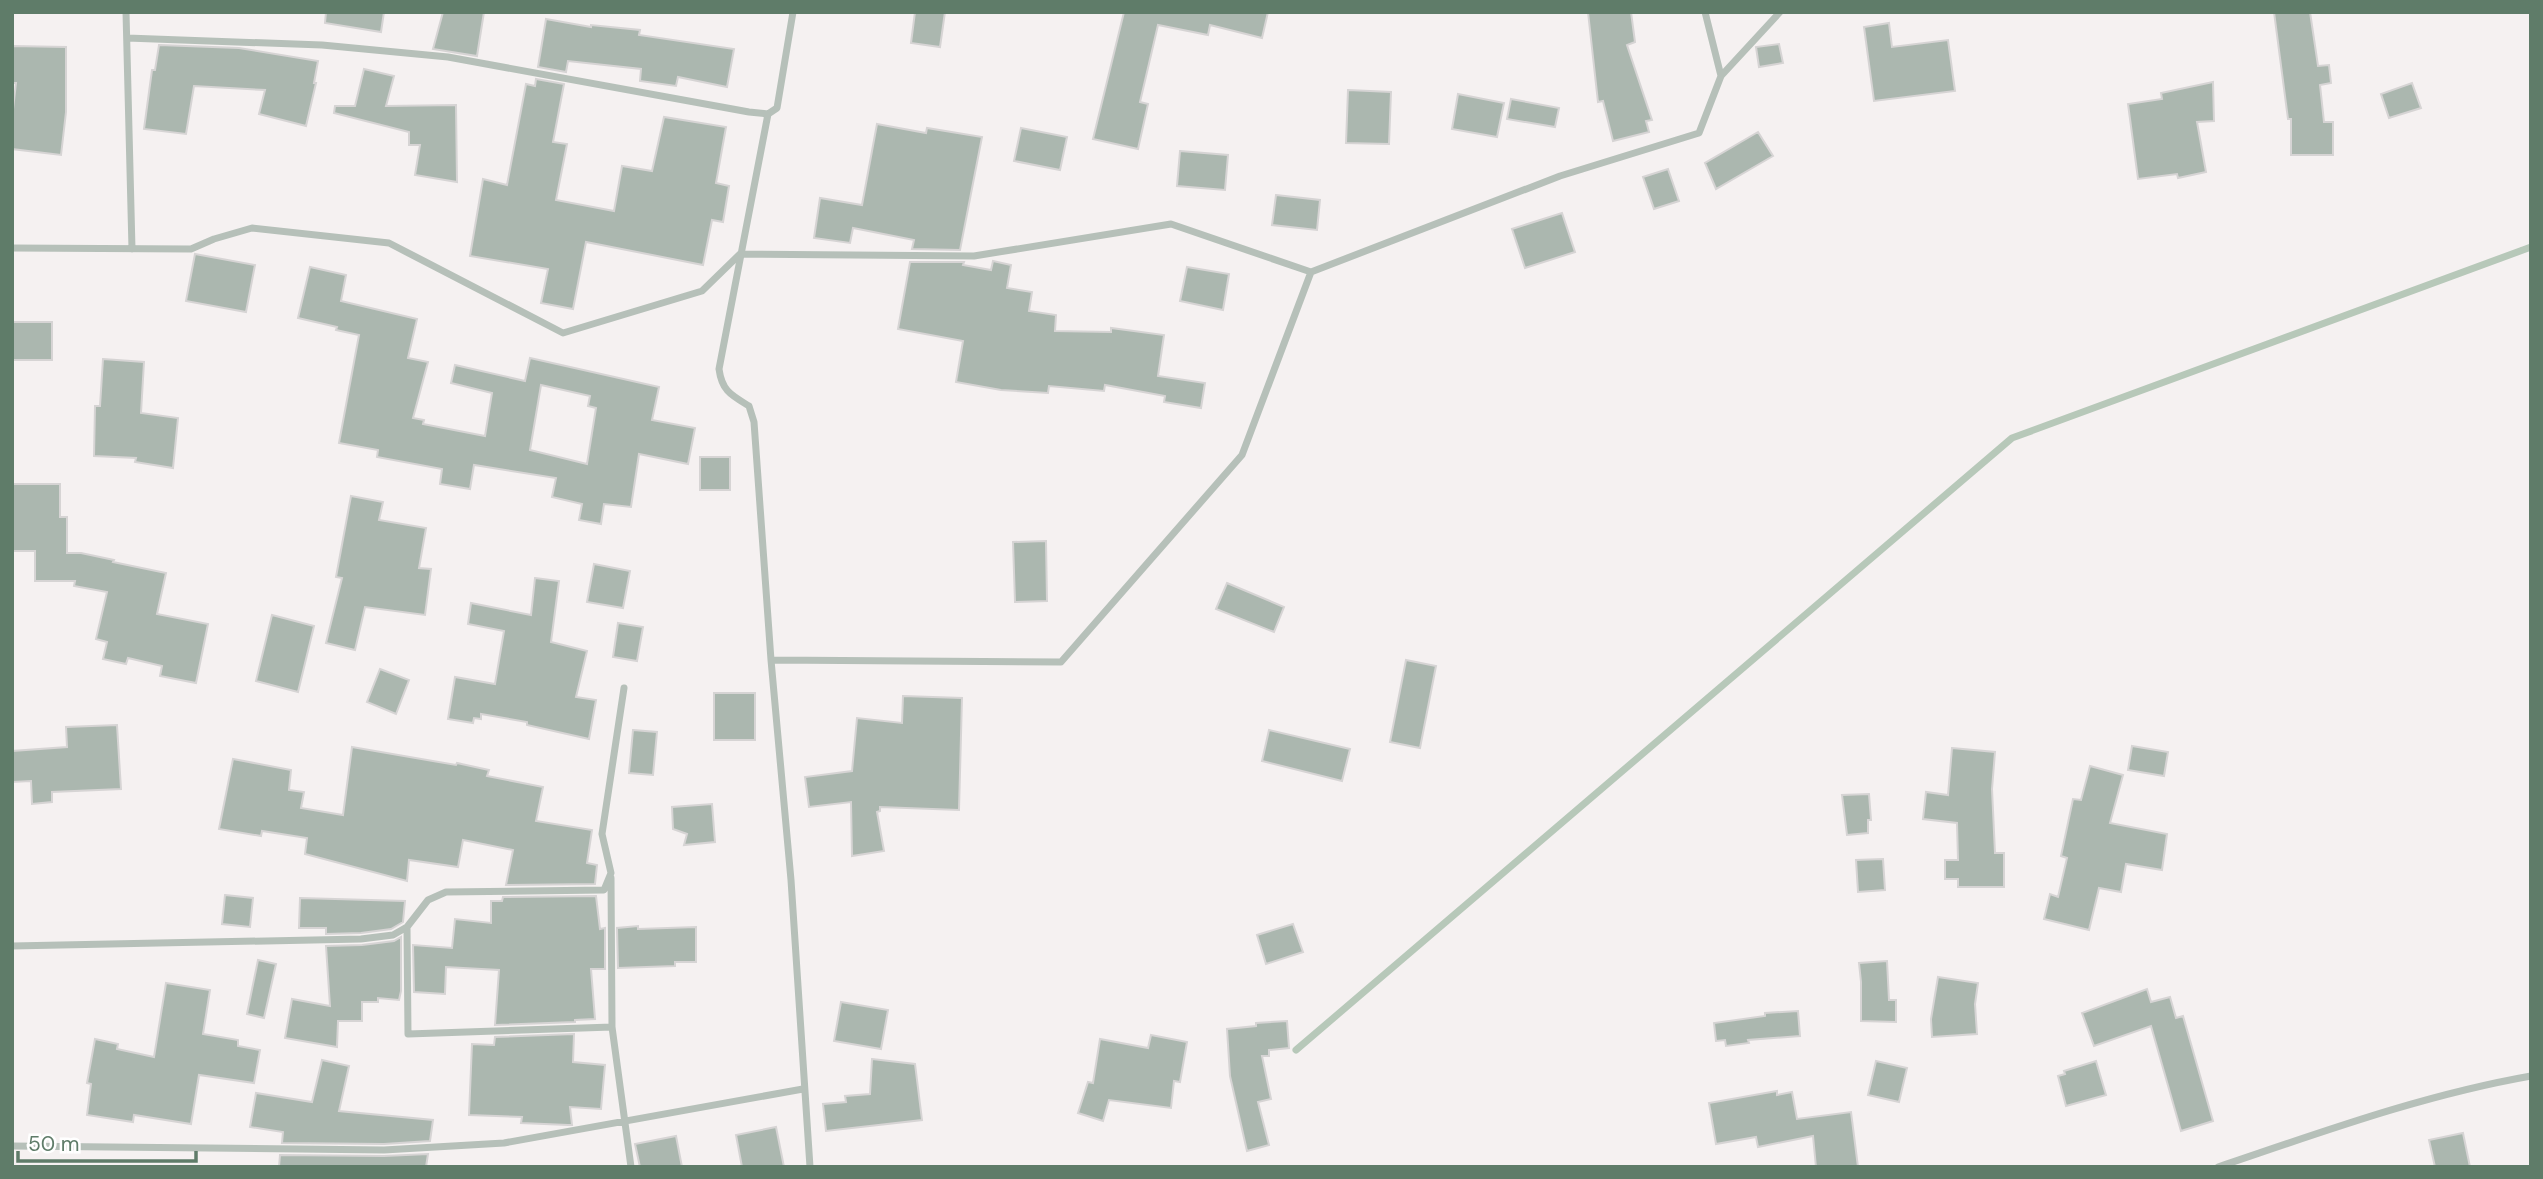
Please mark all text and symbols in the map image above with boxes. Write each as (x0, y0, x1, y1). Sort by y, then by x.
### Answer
scale bar (18, 1120, 196, 1164)
text: 50 m (28, 1130, 79, 1158)

